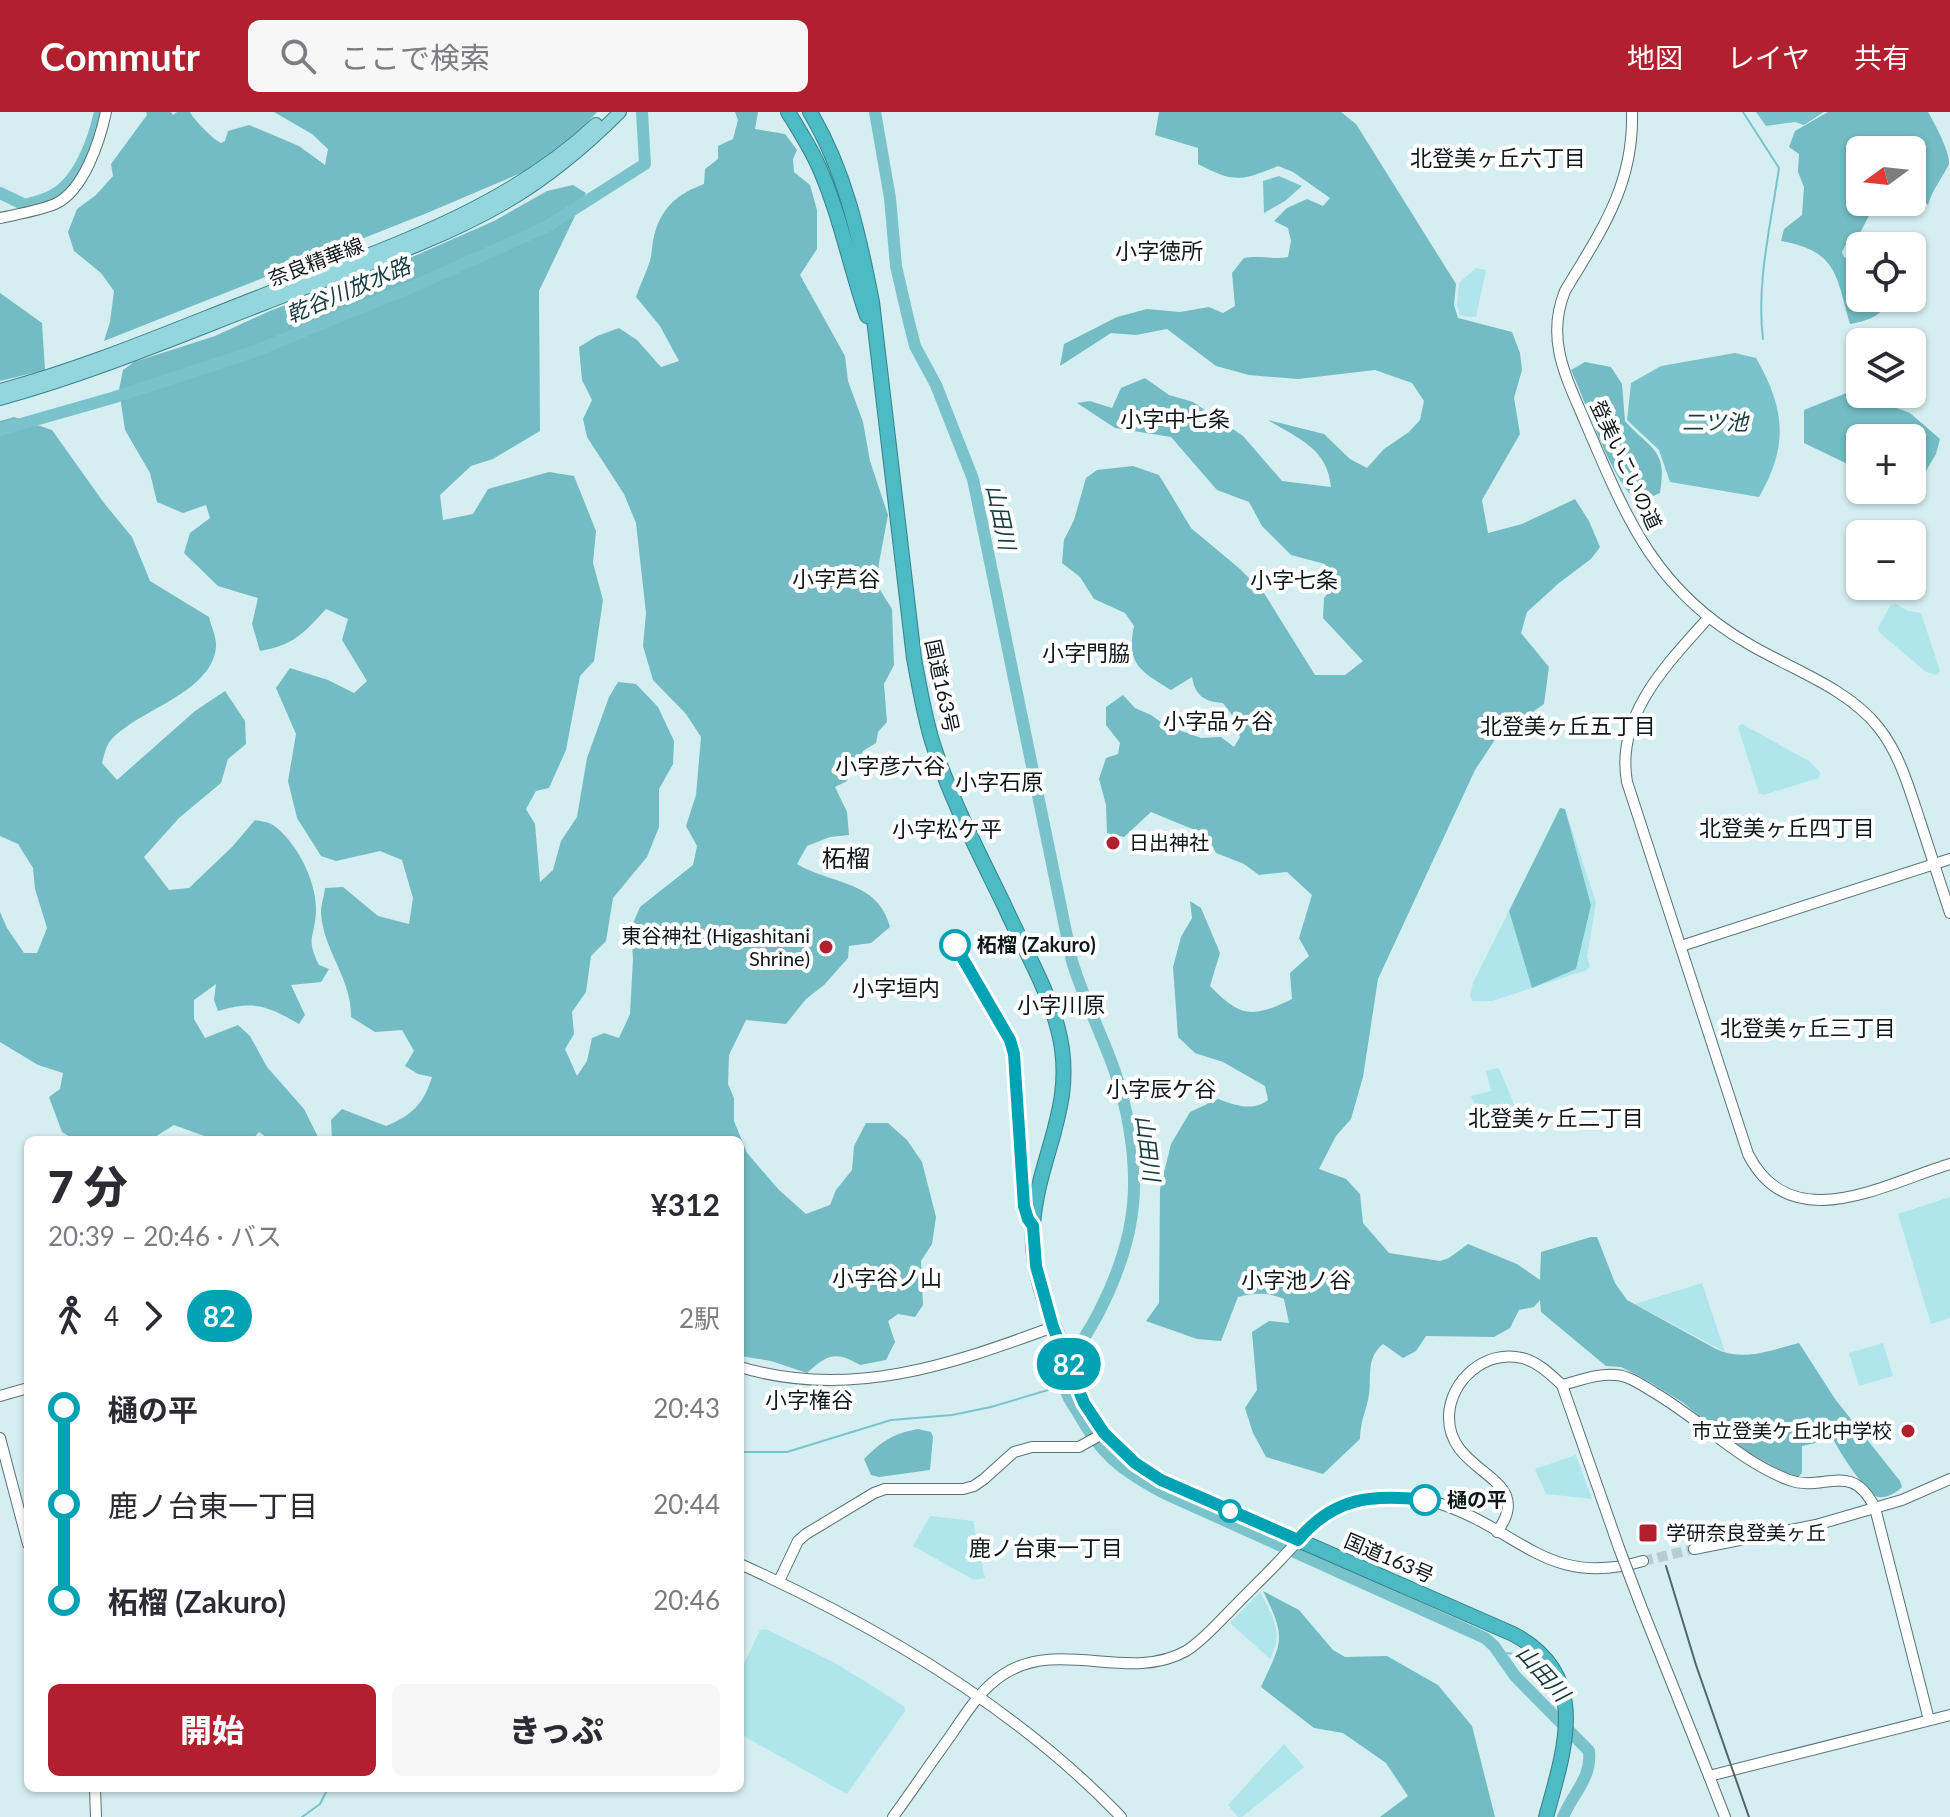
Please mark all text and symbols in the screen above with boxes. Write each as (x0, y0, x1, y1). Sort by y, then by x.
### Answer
search box (248, 20, 808, 92)
text: Commutr (40, 33, 200, 79)
icon: search (276, 34, 320, 78)
text: ここで検索 (340, 39, 490, 75)
text: 地図 (1627, 40, 1683, 74)
text: レイヤ (1727, 40, 1810, 74)
text: 共有 (1854, 40, 1910, 74)
north arrow (1846, 136, 1926, 216)
map controls (1846, 136, 1926, 600)
district label: 北登美ヶ丘六丁目 (1410, 144, 1586, 171)
street label: 奈良精華線 (265, 232, 367, 290)
button: locate (1846, 232, 1926, 312)
district label: 小字徳所 (1115, 237, 1203, 264)
water label: 乾谷川放水路 (282, 251, 416, 328)
button: layers (1846, 328, 1926, 408)
street label: 登美いこいの道 (1586, 396, 1667, 533)
district label: 小字中七条 (1120, 405, 1230, 432)
water label: 二ツ池 (1682, 408, 1750, 435)
button: + (1846, 424, 1926, 504)
water label: 山田川 (981, 482, 1022, 554)
button: − (1846, 520, 1926, 600)
district label: 小字芦谷 (792, 565, 880, 592)
district label: 小字七条 (1250, 566, 1338, 593)
street label: 国道163号 (921, 637, 965, 735)
district label: 小字門脇 (1042, 639, 1130, 666)
district label: 小字品ヶ谷 (1163, 707, 1273, 734)
district label: 北登美ヶ丘五丁目 (1480, 712, 1656, 739)
district label: 小字彦六谷 (835, 752, 945, 779)
district label: 小字石原 (955, 768, 1043, 795)
district label: 北登美ヶ丘四丁目 (1699, 814, 1875, 841)
district label: 小字松ケ平 (892, 815, 1002, 842)
place label: 日出神社 (1129, 830, 1209, 854)
marker: 日出神社 (1104, 834, 1122, 852)
district label: 柘榴 (822, 843, 870, 872)
place label: 東谷神社 (Higashitani Shrine) (622, 923, 810, 970)
marker: 柘榴 (Zakuro) (940, 930, 970, 960)
place label: 柘榴 (Zakuro) (977, 932, 1096, 956)
marker: 東谷神社 (Higashitani Shrine) (817, 938, 835, 956)
district label: 小字垣内 (852, 974, 940, 1001)
district label: 小字川原 (1017, 991, 1105, 1018)
district label: 北登美ヶ丘三丁目 (1720, 1014, 1896, 1041)
district label: 小字辰ケ谷 (1106, 1075, 1216, 1102)
district label: 北登美ヶ丘二丁目 (1468, 1104, 1644, 1131)
water label: 山田川 (1131, 1114, 1166, 1184)
text: 7 分 (48, 1160, 128, 1212)
text: ¥312 (650, 1186, 720, 1222)
text: 20:39 – 20:46 · バス (48, 1220, 282, 1252)
district label: 小字谷ノ山 (832, 1264, 942, 1291)
district label: 小字池ノ谷 (1241, 1266, 1351, 1293)
icon: walk (48, 1294, 92, 1338)
icon: forward (131, 1294, 175, 1338)
text: 82 (203, 1299, 236, 1333)
text: 4 (104, 1300, 119, 1332)
text: 2駅 (679, 1302, 720, 1334)
line badge: 82 (1033, 1338, 1105, 1390)
text: 82 (1053, 1347, 1085, 1381)
district label: 小字権谷 (765, 1386, 853, 1413)
text: 樋の平 (108, 1391, 198, 1427)
text: 20:43 (653, 1392, 720, 1424)
place label: 市立登美ケ丘北中学校 (1692, 1418, 1892, 1442)
marker: 市立登美ケ丘北中学校 (1899, 1422, 1917, 1440)
marker: 樋の平 (1410, 1485, 1440, 1515)
text: 鹿ノ台東一丁目 (108, 1487, 318, 1523)
place label: 樋の平 (1447, 1487, 1507, 1511)
text: 20:44 (653, 1488, 720, 1520)
unlabelled marker (1219, 1500, 1241, 1522)
place label: 学研奈良登美ヶ丘 (1666, 1520, 1826, 1544)
marker: 学研奈良登美ヶ丘 (1637, 1522, 1659, 1544)
street label: 国道163号 (1341, 1528, 1438, 1587)
district label: 鹿ノ台東一丁目 (969, 1534, 1123, 1561)
text: 柘榴 (Zakuro) (108, 1583, 286, 1619)
text: 20:46 (653, 1584, 720, 1616)
water label: 山田川 (1511, 1639, 1577, 1708)
button: 開始 (48, 1684, 376, 1776)
button: きっぷ (392, 1684, 720, 1776)

